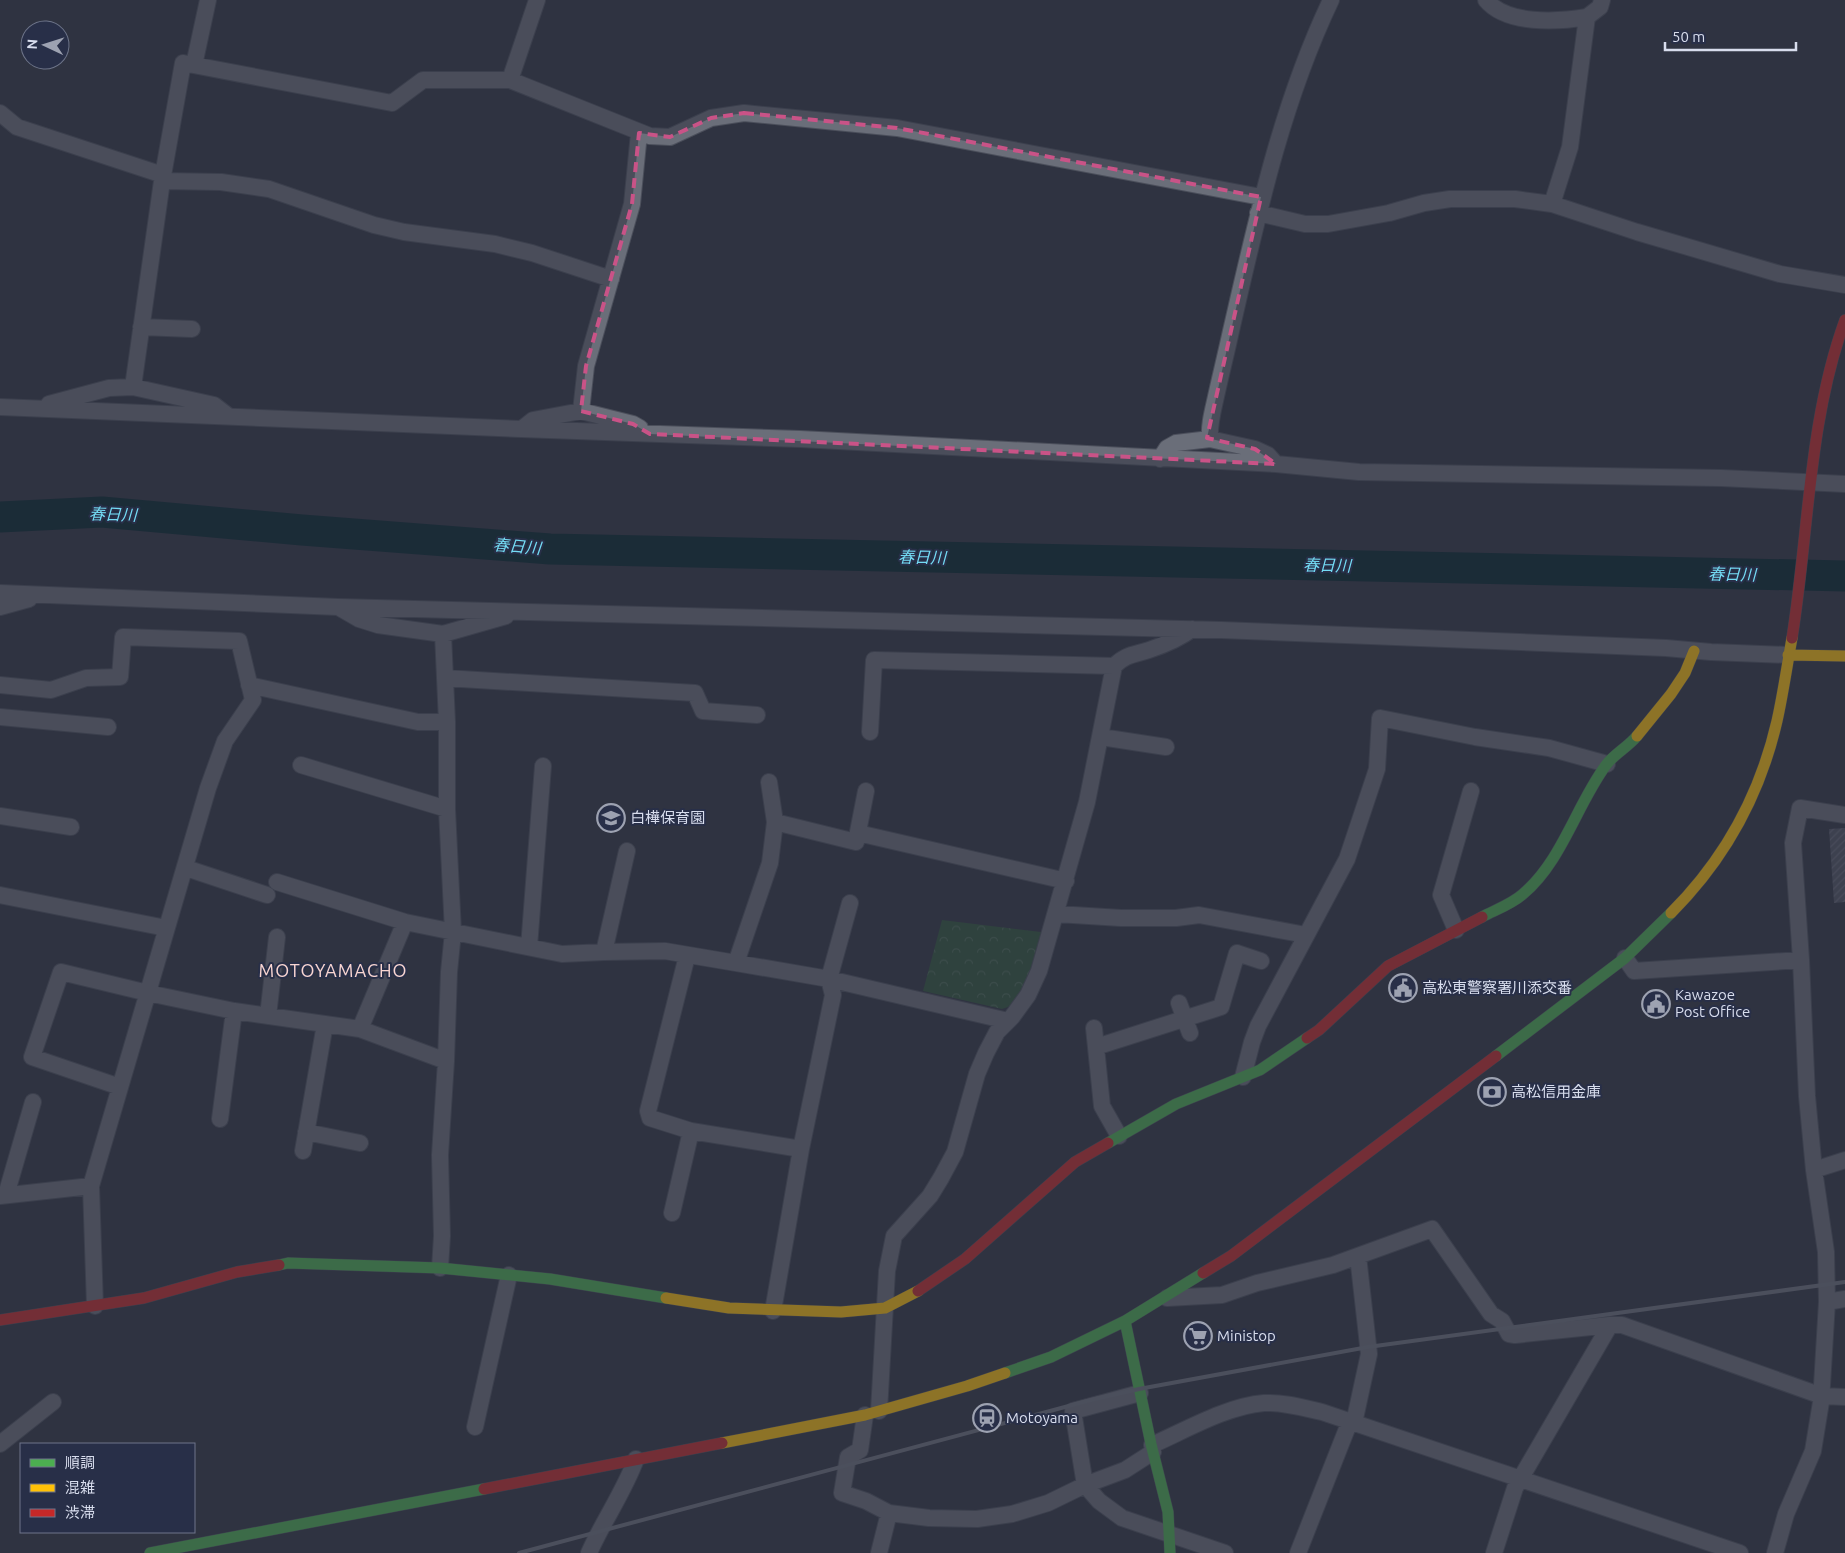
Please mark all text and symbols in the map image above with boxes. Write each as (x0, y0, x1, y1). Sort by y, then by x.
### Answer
north arrow (20, 20, 70, 70)
scale bar (1665, 20, 1796, 52)
text: 50 m (1672, 28, 1705, 45)
text: N (24, 38, 40, 50)
water label: 春日川 (89, 504, 139, 524)
water label: 春日川 (492, 535, 544, 557)
water label: 春日川 (898, 548, 948, 566)
water label: 春日川 (1303, 556, 1353, 574)
water label: 春日川 (1708, 565, 1758, 583)
school or university icon: 白樺保育園 (596, 803, 626, 833)
place label: 白樺保育園 (630, 809, 705, 826)
district label: MOTOYAMACHO (259, 960, 407, 980)
public building icon: 高松東警察署川添交番 (1388, 973, 1418, 1003)
place label: 高松東警察署川添交番 (1422, 979, 1572, 996)
place label: Kawazoe Post Office (1675, 986, 1750, 1020)
public building icon: Kawazoe Post Office (1641, 989, 1671, 1019)
bank icon: 高松信用金庫 (1477, 1077, 1507, 1107)
place label: 高松信用金庫 (1511, 1083, 1601, 1100)
supermarket icon: Ministop (1183, 1321, 1213, 1351)
place label: Ministop (1217, 1327, 1276, 1344)
station icon: Motoyama (972, 1403, 1002, 1433)
place label: Motoyama (1006, 1409, 1078, 1426)
legend (20, 1443, 195, 1533)
text: 順調 (65, 1454, 95, 1471)
text: 混雑 (65, 1479, 95, 1496)
text: 渋滞 (65, 1504, 95, 1521)

